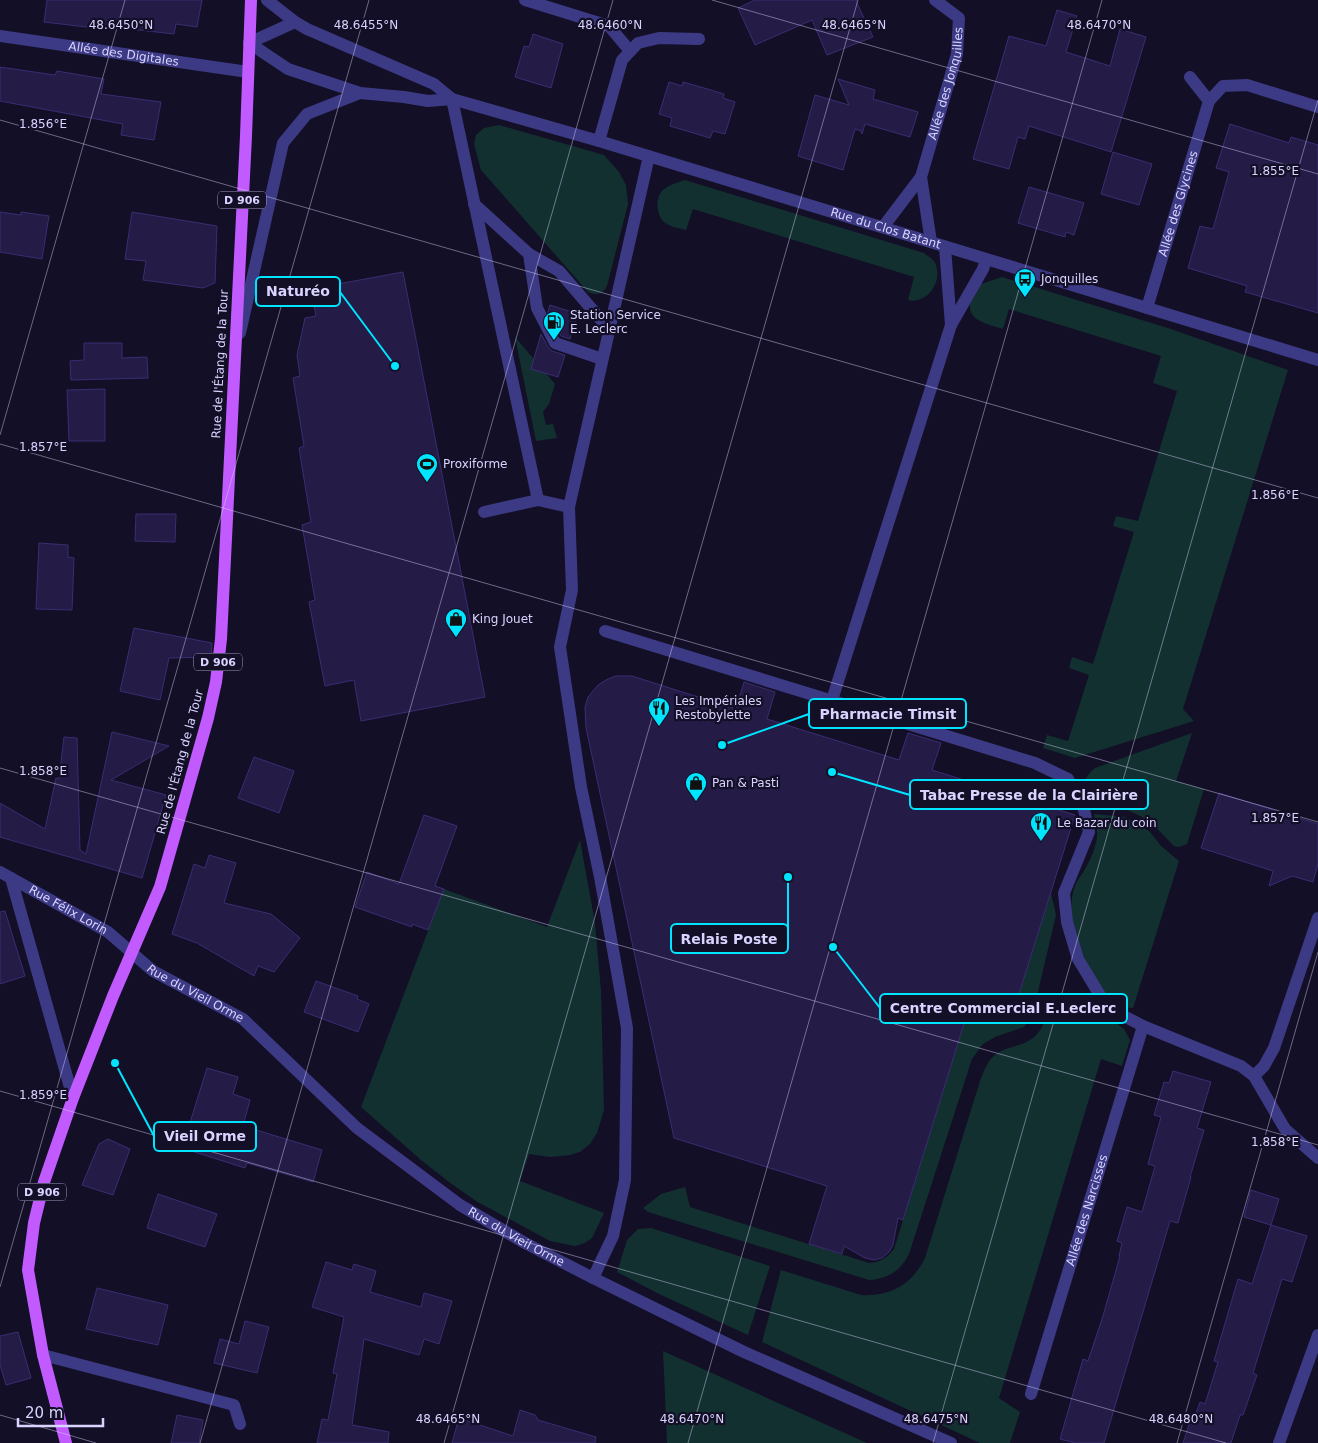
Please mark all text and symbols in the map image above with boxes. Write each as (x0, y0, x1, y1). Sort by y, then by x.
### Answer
text: 48.6450°N (89, 18, 153, 32)
text: 48.6455°N (334, 18, 398, 32)
text: 48.6460°N (578, 18, 642, 32)
text: 48.6465°N (822, 18, 886, 32)
text: 48.6470°N (1067, 18, 1131, 32)
street label: Allée des Jonquilles (925, 27, 965, 141)
street label: Allée des Digitales (68, 39, 180, 69)
text: 1.856°E (19, 117, 67, 131)
street label: Allée des Glycines (1156, 149, 1201, 258)
text: 1.855°E (1251, 164, 1299, 178)
road number: D 906 (218, 192, 266, 208)
street label: Rue du Clos Batant (829, 205, 943, 252)
bus stop icon: Jonquilles (1013, 267, 1037, 298)
place label: Jonquilles (1040, 272, 1098, 286)
callout: Naturéo (256, 277, 340, 306)
text: Naturéo (266, 283, 330, 299)
street label: Rue de l'Étang de la Tour (208, 289, 231, 439)
place label: Station Service E. Leclerc (570, 308, 661, 336)
fuel station icon: Station Service E. Leclerc (542, 310, 566, 341)
text: 1.857°E (19, 440, 67, 454)
sports icon: Proxiforme (415, 452, 439, 483)
place label: Proxiforme (443, 457, 507, 471)
text: 1.856°E (1251, 488, 1299, 502)
shop icon: King Jouet (444, 607, 468, 638)
place label: King Jouet (472, 612, 533, 626)
road number: D 906 (194, 654, 242, 670)
street label: Rue de l'Étang de la Tour (153, 688, 206, 836)
place label: Les Impériales Restobylette (675, 694, 762, 722)
restaurant icon: Les Impériales Restobylette (647, 696, 671, 727)
callout: Pharmacie Timsit (809, 699, 966, 728)
text: Pharmacie Timsit (820, 706, 957, 722)
text: 1.858°E (19, 764, 67, 778)
shop icon: Pan & Pasti (684, 771, 708, 802)
place label: Pan & Pasti (712, 776, 779, 790)
callout: Tabac Presse de la Clairière (910, 780, 1148, 809)
text: Tabac Presse de la Clairière (920, 787, 1138, 803)
restaurant icon: Le Bazar du coin (1029, 811, 1053, 842)
text: 1.857°E (1251, 811, 1299, 825)
place label: Le Bazar du coin (1057, 816, 1157, 830)
street label: Rue Félix Lorin (26, 882, 110, 937)
callout: Relais Poste (671, 924, 788, 953)
text: Relais Poste (681, 931, 777, 947)
street label: Rue du Vieil Orme (144, 962, 246, 1025)
callout: Centre Commercial E.Leclerc (880, 994, 1127, 1023)
text: Centre Commercial E.Leclerc (890, 1000, 1116, 1016)
text: 1.859°E (19, 1088, 67, 1102)
callout: Vieil Orme (154, 1122, 256, 1151)
text: Vieil Orme (164, 1128, 246, 1144)
text: 1.858°E (1251, 1135, 1299, 1149)
street label: Allée des Narcisses (1063, 1153, 1110, 1268)
road number: D 906 (18, 1184, 66, 1200)
street label: Rue du Vieil Orme (466, 1204, 567, 1269)
scale bar (18, 1396, 102, 1428)
text: 20 m (25, 1404, 63, 1422)
text: 48.6465°N (416, 1412, 480, 1426)
text: 48.6470°N (660, 1412, 724, 1426)
text: 48.6475°N (904, 1412, 968, 1426)
text: 48.6480°N (1149, 1412, 1213, 1426)

